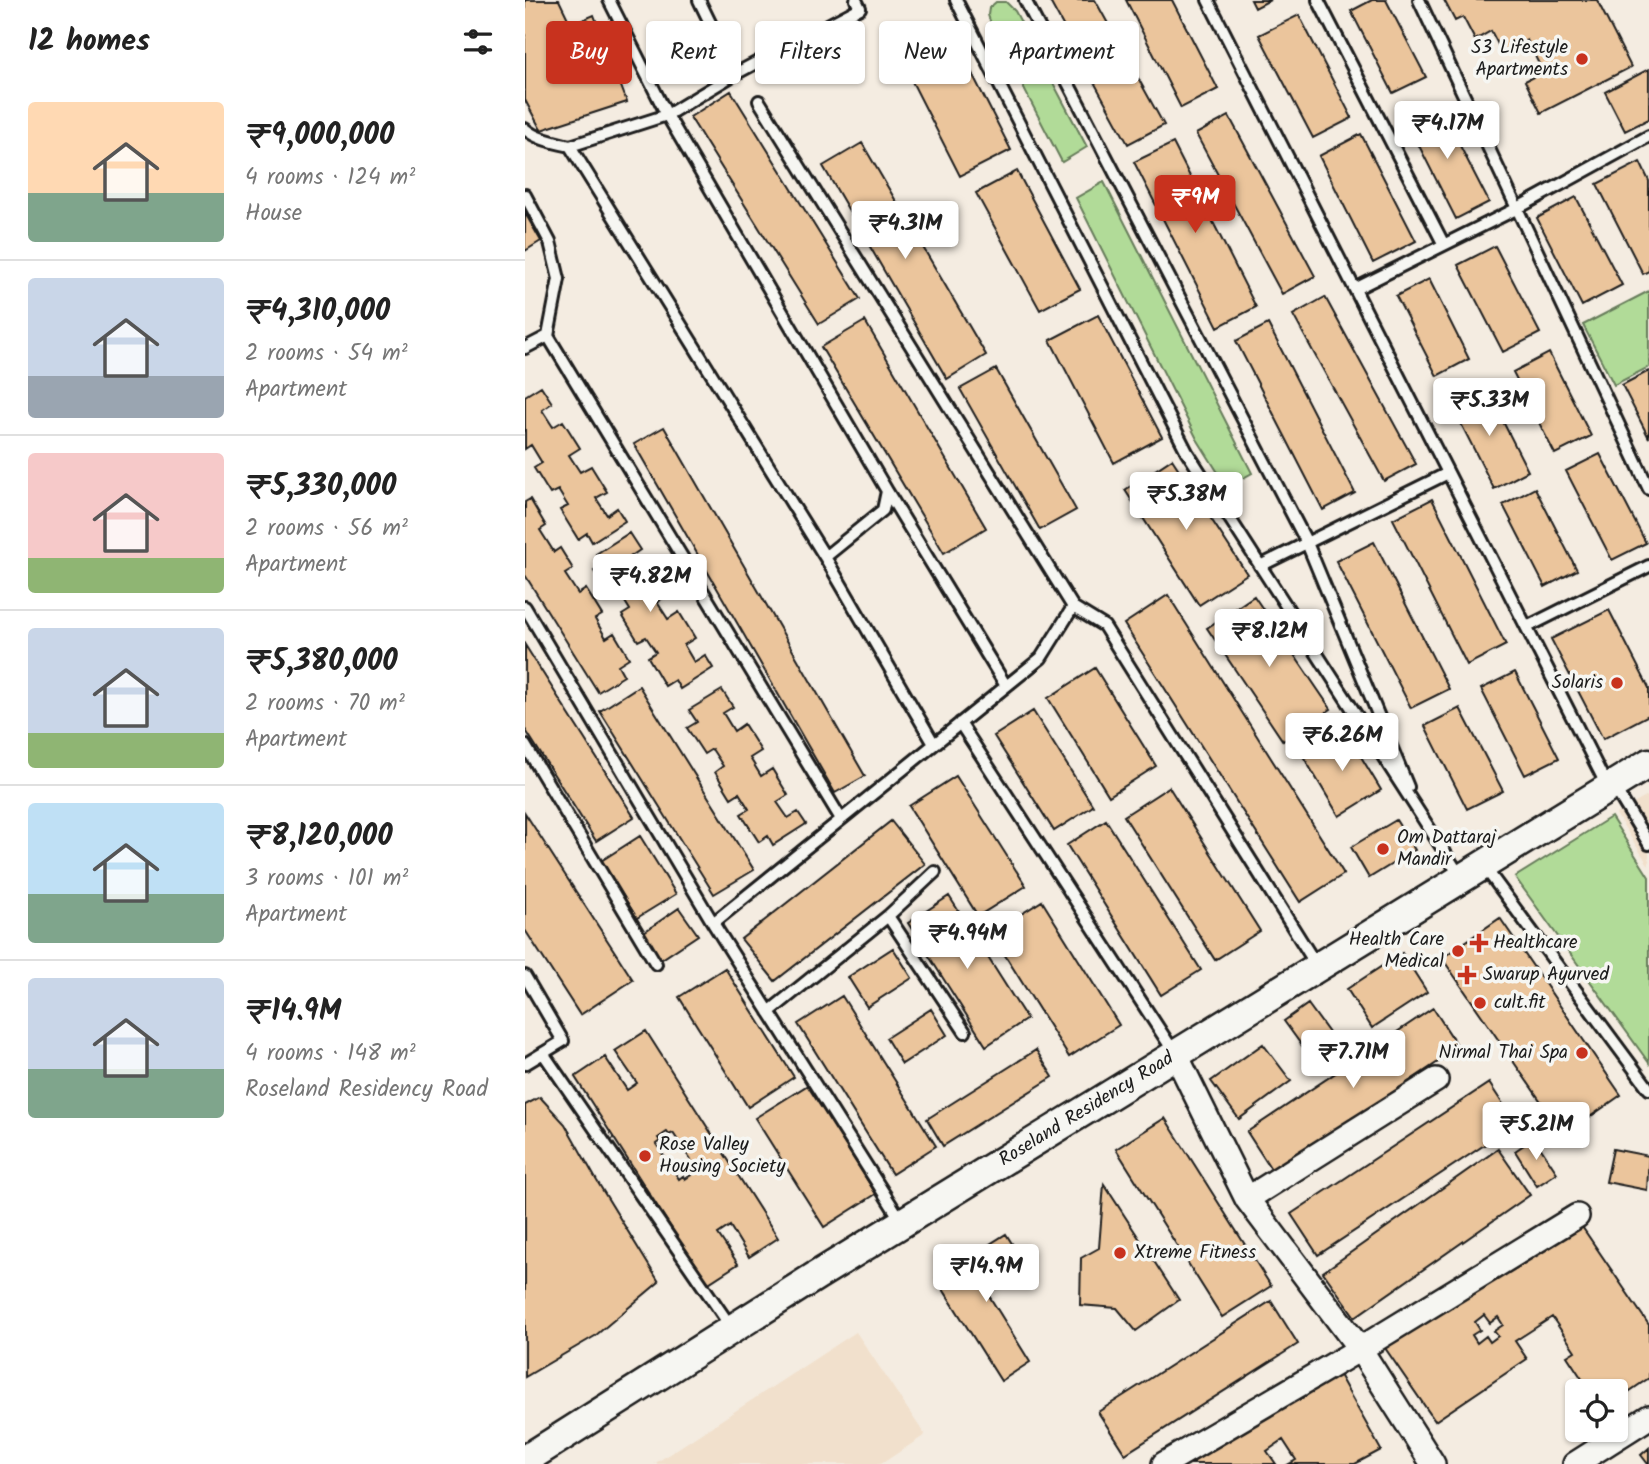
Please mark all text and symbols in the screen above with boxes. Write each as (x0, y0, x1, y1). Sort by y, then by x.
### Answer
text: 12 homes (28, 18, 150, 66)
chip: Buy (546, 21, 632, 84)
chip: Rent (646, 21, 741, 84)
chip: Filters (755, 21, 865, 84)
chip: New (879, 21, 971, 84)
chip: Apartment (985, 21, 1139, 84)
icon: filters (459, 23, 497, 61)
place label: S3 Lifestyle Apartments (1471, 33, 1568, 85)
marker: S3 Lifestyle Apartments (1574, 51, 1590, 67)
pin: ₹4.17M (1390, 102, 1504, 161)
text: ₹4.17M (1410, 106, 1484, 142)
text: ₹9,000,000 (245, 112, 394, 160)
icon: home (84, 130, 168, 214)
text: 4 rooms · 124 m² (245, 160, 415, 196)
pin: ₹9M (1161, 176, 1229, 235)
text: ₹9M (1170, 180, 1220, 216)
text: House (245, 196, 302, 232)
pin: ₹4.31M (848, 202, 962, 261)
text: ₹4.31M (868, 206, 942, 242)
text: ₹4,310,000 (245, 288, 390, 336)
icon: home (84, 306, 168, 390)
text: 2 rooms · 54 m² (245, 336, 408, 372)
text: Apartment (245, 372, 347, 408)
pin: ₹5.33M (1432, 378, 1546, 438)
text: ₹5.33M (1449, 383, 1529, 419)
text: ₹5,330,000 (245, 463, 396, 511)
pin: ₹5.38M (1129, 472, 1243, 532)
text: ₹5.38M (1146, 477, 1226, 513)
icon: home (84, 481, 168, 565)
text: 2 rooms · 56 m² (245, 511, 408, 547)
text: Apartment (245, 547, 347, 583)
pin: ₹4.82M (593, 554, 707, 614)
text: ₹4.82M (609, 559, 691, 595)
pin: ₹8.12M (1212, 610, 1326, 669)
text: ₹8.12M (1231, 614, 1307, 650)
text: ₹5,380,000 (245, 638, 398, 686)
icon: home (84, 656, 168, 740)
place label: Solaris (1552, 668, 1603, 698)
marker: Solaris (1609, 675, 1625, 691)
text: 2 rooms · 70 m² (245, 686, 405, 722)
pin: ₹6.26M (1285, 714, 1399, 773)
text: ₹6.26M (1301, 718, 1383, 754)
text: Apartment (245, 722, 347, 758)
text: ₹8,120,000 (245, 813, 393, 861)
place label: Om Dattaraj Mandir (1397, 823, 1497, 875)
icon: home (84, 831, 168, 915)
marker: Om Dattaraj Mandir (1375, 841, 1391, 857)
text: 3 rooms · 101 m² (245, 861, 408, 897)
text: Apartment (245, 897, 347, 933)
pin: ₹4.94M (910, 912, 1024, 971)
text: ₹4.94M (927, 916, 1007, 952)
place label: Health Care Medical (1349, 925, 1444, 977)
place label: Healthcare (1493, 928, 1578, 958)
marker: Healthcare (1471, 935, 1487, 951)
marker: Health Care Medical (1450, 943, 1466, 959)
place label: Swarup Ayurved (1483, 960, 1609, 990)
marker: Swarup Ayurved (1457, 965, 1477, 985)
text: ₹14.9M (245, 988, 341, 1036)
place label: cult.fit (1494, 988, 1546, 1018)
marker: cult.fit (1472, 995, 1488, 1011)
icon: home (84, 1006, 168, 1090)
pin: ₹7.71M (1296, 1030, 1410, 1090)
text: ₹7.71M (1317, 1035, 1389, 1071)
text: 4 rooms · 148 m² (245, 1036, 416, 1072)
place label: Nirmal Thai Spa (1439, 1038, 1568, 1068)
street label: Roseland Residency Road (993, 1044, 1180, 1175)
marker: Nirmal Thai Spa (1574, 1045, 1590, 1061)
text: Roseland Residency Road (245, 1072, 488, 1108)
pin: ₹5.21M (1479, 1102, 1593, 1162)
text: ₹5.21M (1499, 1107, 1573, 1143)
place label: Rose Valley Housing Society (659, 1130, 786, 1182)
marker: Rose Valley Housing Society (637, 1148, 653, 1164)
place label: Xtreme Fitness (1134, 1238, 1256, 1268)
pin: ₹14.9M (929, 1244, 1043, 1304)
marker: Xtreme Fitness (1112, 1245, 1128, 1261)
text: ₹14.9M (949, 1249, 1023, 1285)
map controls (1565, 1379, 1628, 1442)
button: locate (1565, 1379, 1628, 1442)

